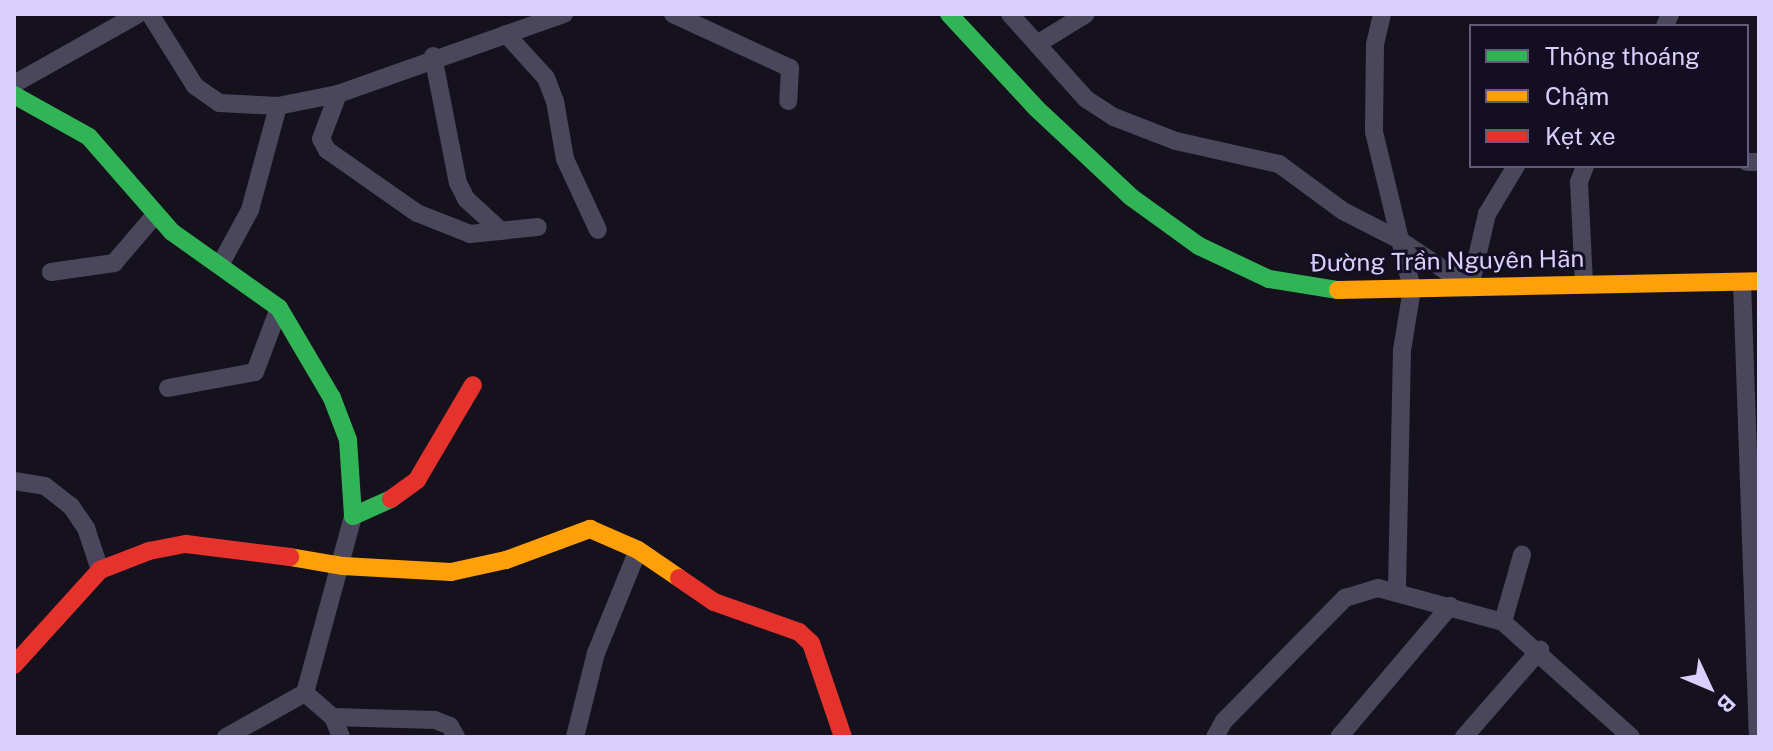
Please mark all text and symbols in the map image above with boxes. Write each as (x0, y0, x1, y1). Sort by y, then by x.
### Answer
legend (1469, 24, 1749, 168)
text: Thông thoáng (1545, 42, 1700, 70)
text: Chậm (1545, 82, 1609, 110)
text: Kẹt xe (1545, 122, 1616, 150)
street label: Đường Trần Nguyên Hãn (1310, 244, 1584, 278)
north arrow (1669, 647, 1749, 727)
text: B (1712, 689, 1741, 718)

